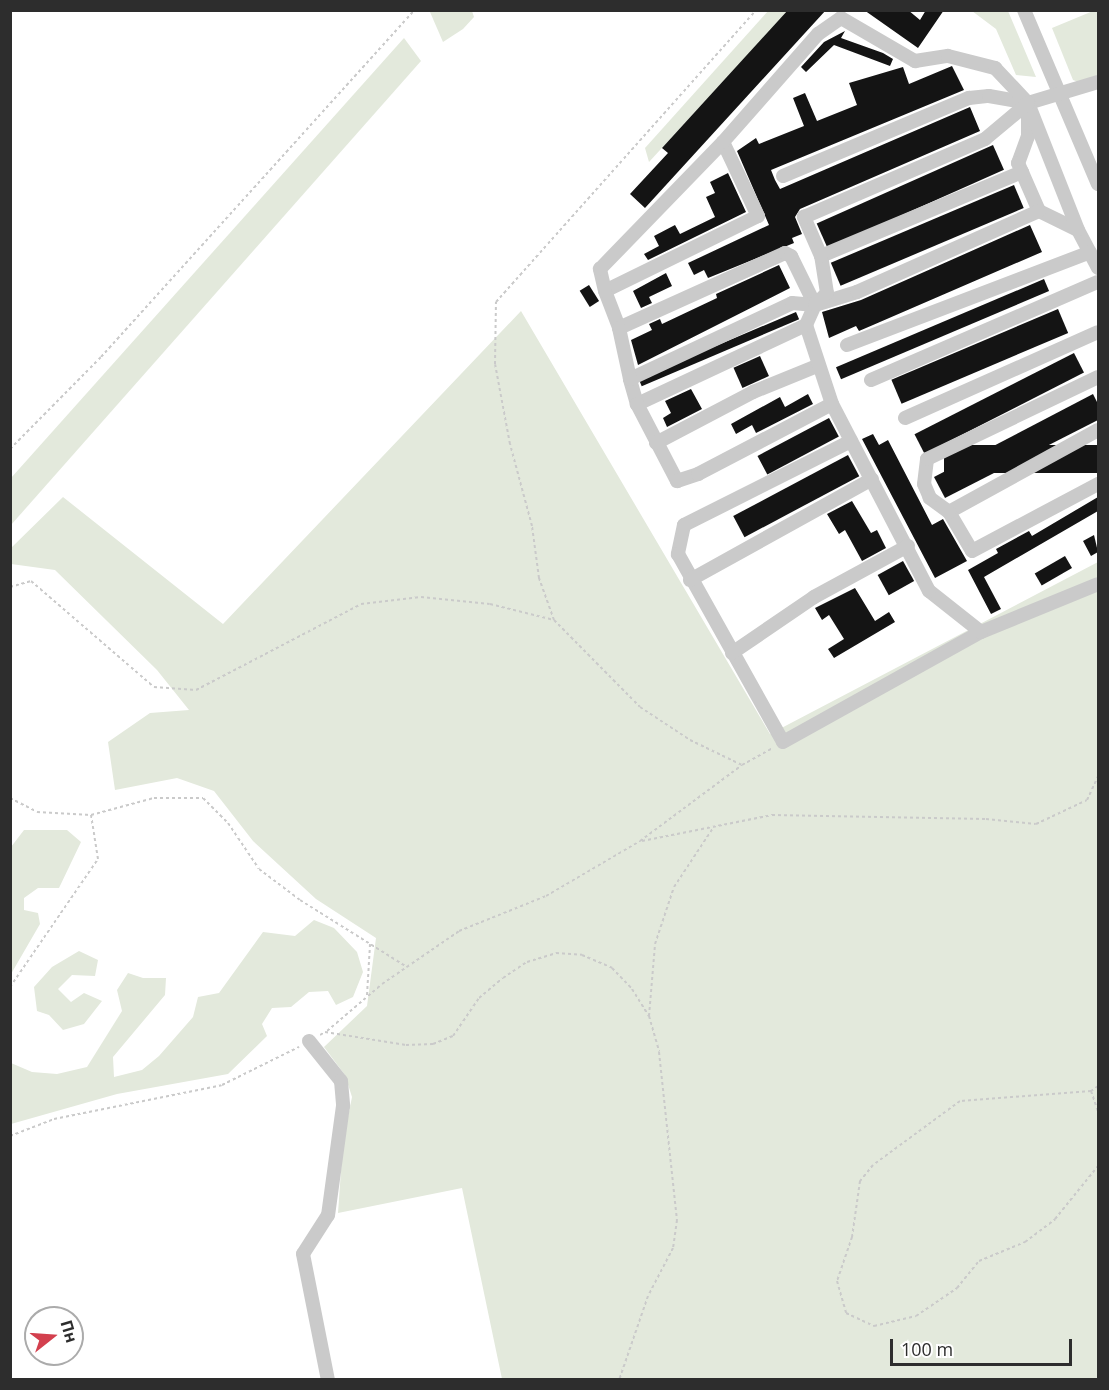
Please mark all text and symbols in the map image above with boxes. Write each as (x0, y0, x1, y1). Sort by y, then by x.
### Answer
north arrow (24, 1306, 84, 1366)
text: Пн (55, 1317, 83, 1345)
scale bar (893, 1327, 1074, 1365)
text: 100 m (901, 1337, 953, 1361)

